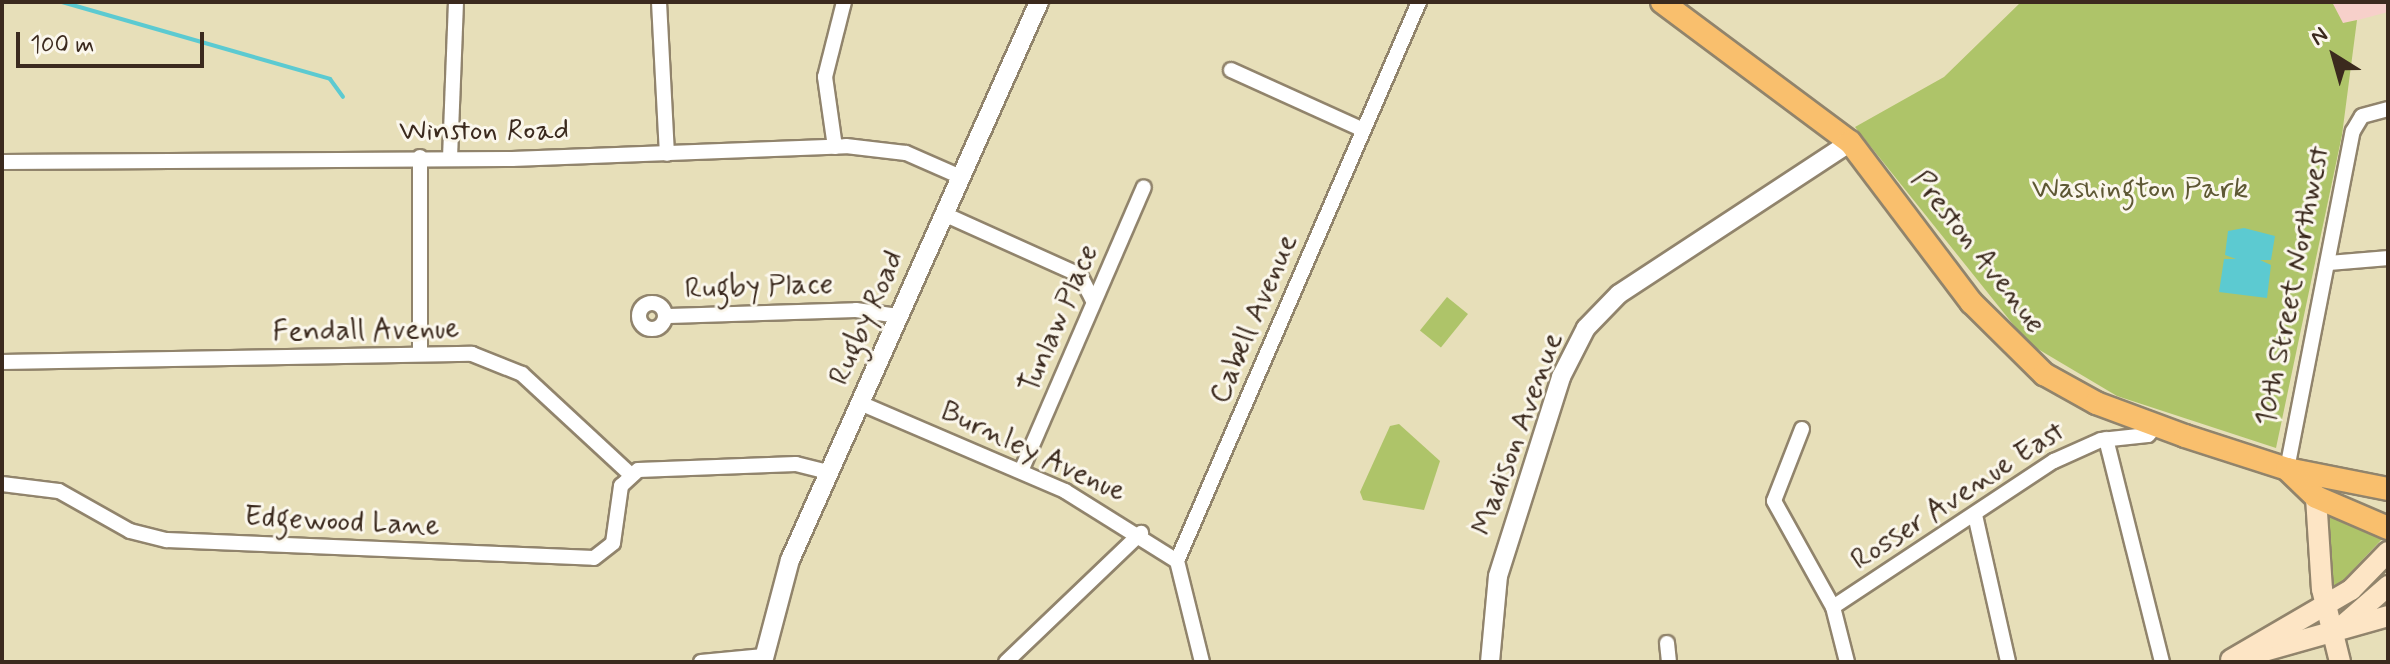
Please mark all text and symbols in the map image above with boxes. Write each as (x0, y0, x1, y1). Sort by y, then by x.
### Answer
scale bar (20, 16, 208, 66)
north arrow (2294, 16, 2374, 96)
text: N (2305, 21, 2334, 52)
text: 100 m (30, 30, 94, 61)
street label: Winston Road (401, 113, 567, 149)
street label: 10th Street Northwest (2248, 143, 2338, 429)
street label: Preston Avenue (1904, 165, 2052, 339)
park label: Washington Park (2034, 171, 2246, 207)
street label: Cabell Avenue (1202, 228, 1306, 410)
street label: Tunlaw Place (1011, 239, 1107, 399)
street label: Rugby Road (821, 245, 913, 391)
street label: Rugby Place (684, 266, 834, 308)
street label: Fendall Avenue (268, 311, 464, 351)
street label: Madison Avenue (1466, 332, 1570, 536)
street label: Burnley Avenue (931, 392, 1135, 512)
street label: Rosser Avenue East (1846, 414, 2070, 578)
street label: Edgewood Lane (245, 499, 439, 545)

